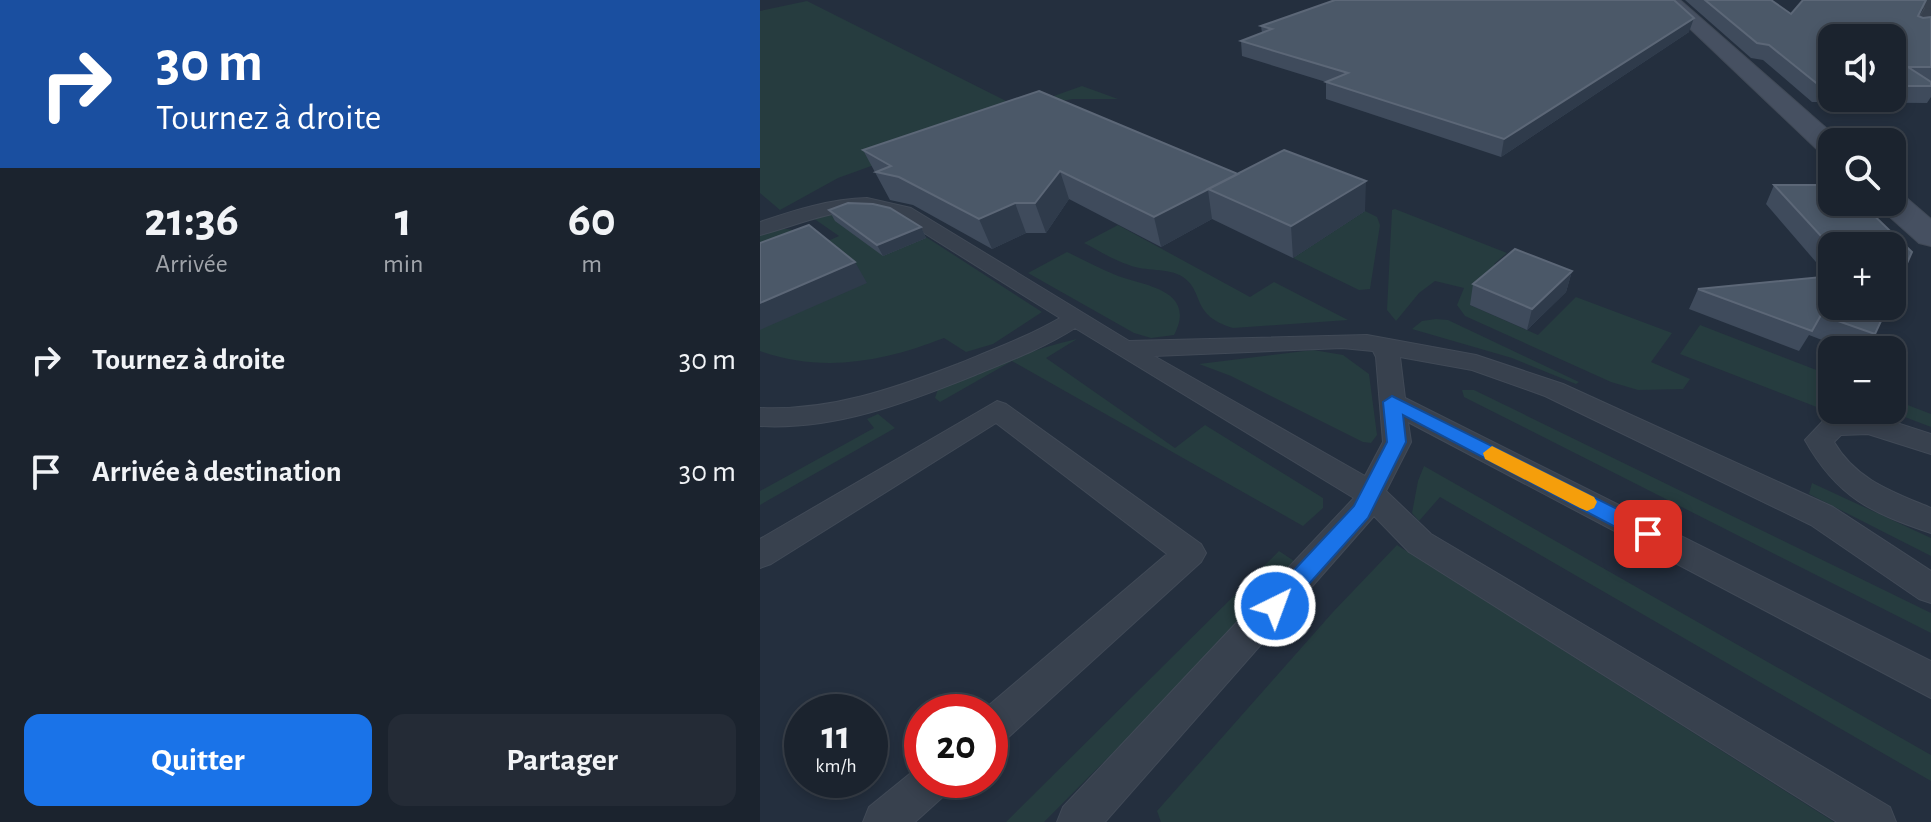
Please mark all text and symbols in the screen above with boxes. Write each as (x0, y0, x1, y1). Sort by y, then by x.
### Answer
map controls (1818, 24, 1906, 424)
button: sound (1818, 24, 1906, 112)
icon: right (24, 32, 128, 136)
text: 30 m (156, 35, 263, 91)
text: Tournez à droite (156, 100, 381, 136)
button: search (1818, 128, 1906, 216)
text: 21:36 (144, 197, 239, 245)
text: 1 (395, 197, 412, 245)
text: 60 (568, 197, 616, 245)
button: + (1818, 232, 1906, 320)
text: Arrivée (155, 251, 228, 277)
text: min (383, 251, 424, 277)
text: m (581, 251, 602, 277)
button: − (1818, 336, 1906, 424)
icon: right (24, 338, 68, 382)
text: Tournez à droite (92, 345, 285, 375)
text: 30 m (679, 345, 736, 375)
icon: arrive (24, 450, 68, 494)
text: Arrivée à destination (92, 457, 342, 487)
text: 30 m (679, 457, 736, 487)
pin (1614, 500, 1682, 568)
icon: arrive (1626, 512, 1670, 556)
position arrow (1233, 564, 1317, 648)
speed limit sign: 20 (904, 694, 1008, 798)
button: Quitter (24, 714, 372, 806)
button: Partager (388, 714, 736, 806)
text: 11 (822, 716, 850, 756)
text: km/h (815, 756, 857, 776)

